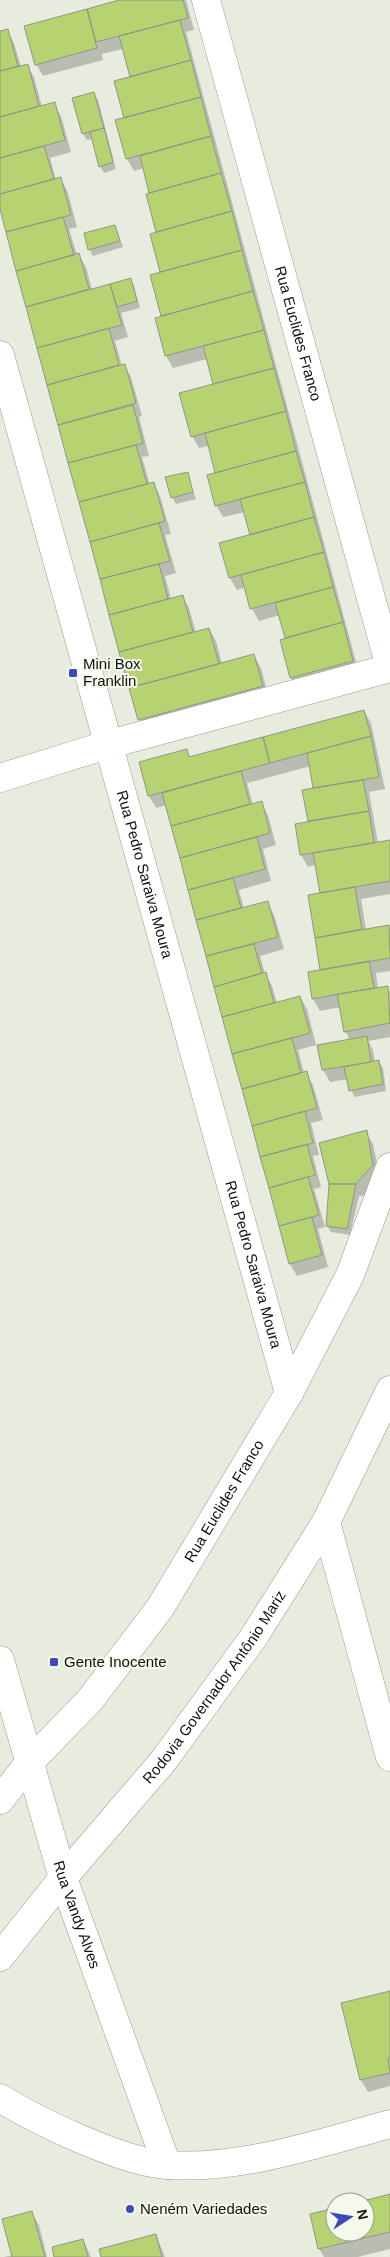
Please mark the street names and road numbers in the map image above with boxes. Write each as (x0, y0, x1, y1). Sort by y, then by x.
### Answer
street label: Rua Euclides Franco (272, 264, 325, 403)
street label: Rua Pedro Saraiva Moura (114, 788, 177, 961)
street label: Rua Pedro Saraiva Moura (222, 1178, 285, 1351)
street label: Rua Euclides Franco (181, 1437, 267, 1565)
street label: Rodovia Governador Antônio Mariz (139, 1587, 289, 1787)
street label: Rua Vandy Alves (50, 1859, 104, 1971)

